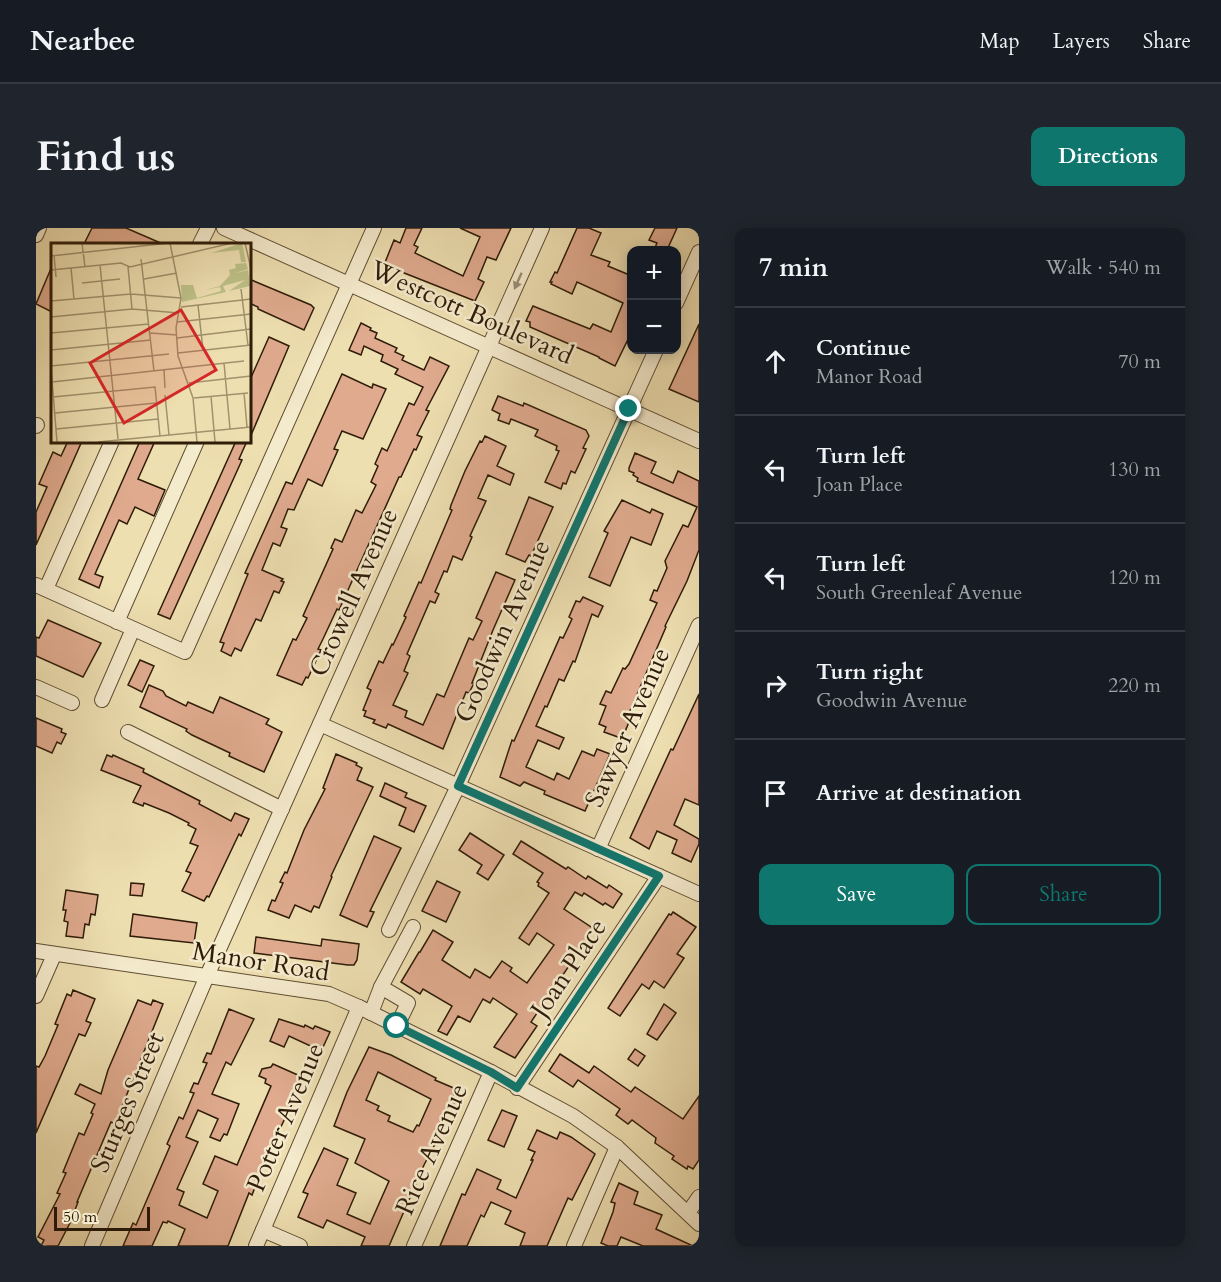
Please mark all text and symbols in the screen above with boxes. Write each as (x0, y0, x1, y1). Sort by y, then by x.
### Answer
text: Nearbee (30, 22, 135, 60)
text: Map (980, 27, 1020, 56)
text: Layers (1053, 27, 1110, 56)
text: Share (1143, 27, 1191, 56)
button: Directions (1031, 127, 1185, 186)
text: Find us (36, 128, 176, 185)
inset map (51, 243, 250, 442)
map controls (627, 246, 681, 354)
button: + (627, 246, 681, 300)
text: 7 min (759, 250, 828, 285)
street label: Westcott Boulevard (364, 252, 579, 373)
text: Walk · 540 m (1046, 254, 1161, 281)
one-way arrow (514, 273, 523, 290)
button: − (627, 300, 681, 354)
text: Continue (816, 333, 911, 363)
icon: ahead (759, 345, 792, 378)
text: 70 m (1118, 348, 1161, 375)
text: Manor Road (816, 363, 922, 390)
route end (615, 395, 641, 421)
text: Turn left (816, 441, 905, 471)
icon: left (759, 453, 792, 486)
text: 130 m (1108, 456, 1161, 483)
text: Joan Place (816, 471, 903, 498)
street label: Crowell Avenue (301, 503, 406, 682)
street label: Goodwin Avenue (446, 534, 558, 728)
text: Turn left (816, 549, 905, 579)
icon: left (759, 561, 792, 594)
text: 120 m (1108, 564, 1161, 591)
text: South Greenleaf Avenue (816, 579, 1022, 606)
street label: Sawyer Avenue (577, 642, 678, 813)
text: Turn right (816, 657, 923, 687)
icon: right (759, 669, 792, 702)
text: 220 m (1108, 672, 1161, 699)
text: Goodwin Avenue (816, 687, 967, 714)
icon: arrive (759, 777, 792, 810)
text: Arrive at destination (816, 778, 1021, 808)
button: Save (759, 864, 954, 925)
button: Share (966, 864, 1161, 925)
street label: Joan Place (520, 912, 614, 1028)
street label: Manor Road (190, 933, 332, 990)
route start (383, 1012, 409, 1038)
street label: Sturges Street (82, 1026, 173, 1178)
street label: Potter Avenue (238, 1037, 333, 1197)
street label: Rice Avenue (387, 1078, 476, 1220)
scale bar (54, 1204, 150, 1232)
text: 50 m (63, 1206, 97, 1228)

